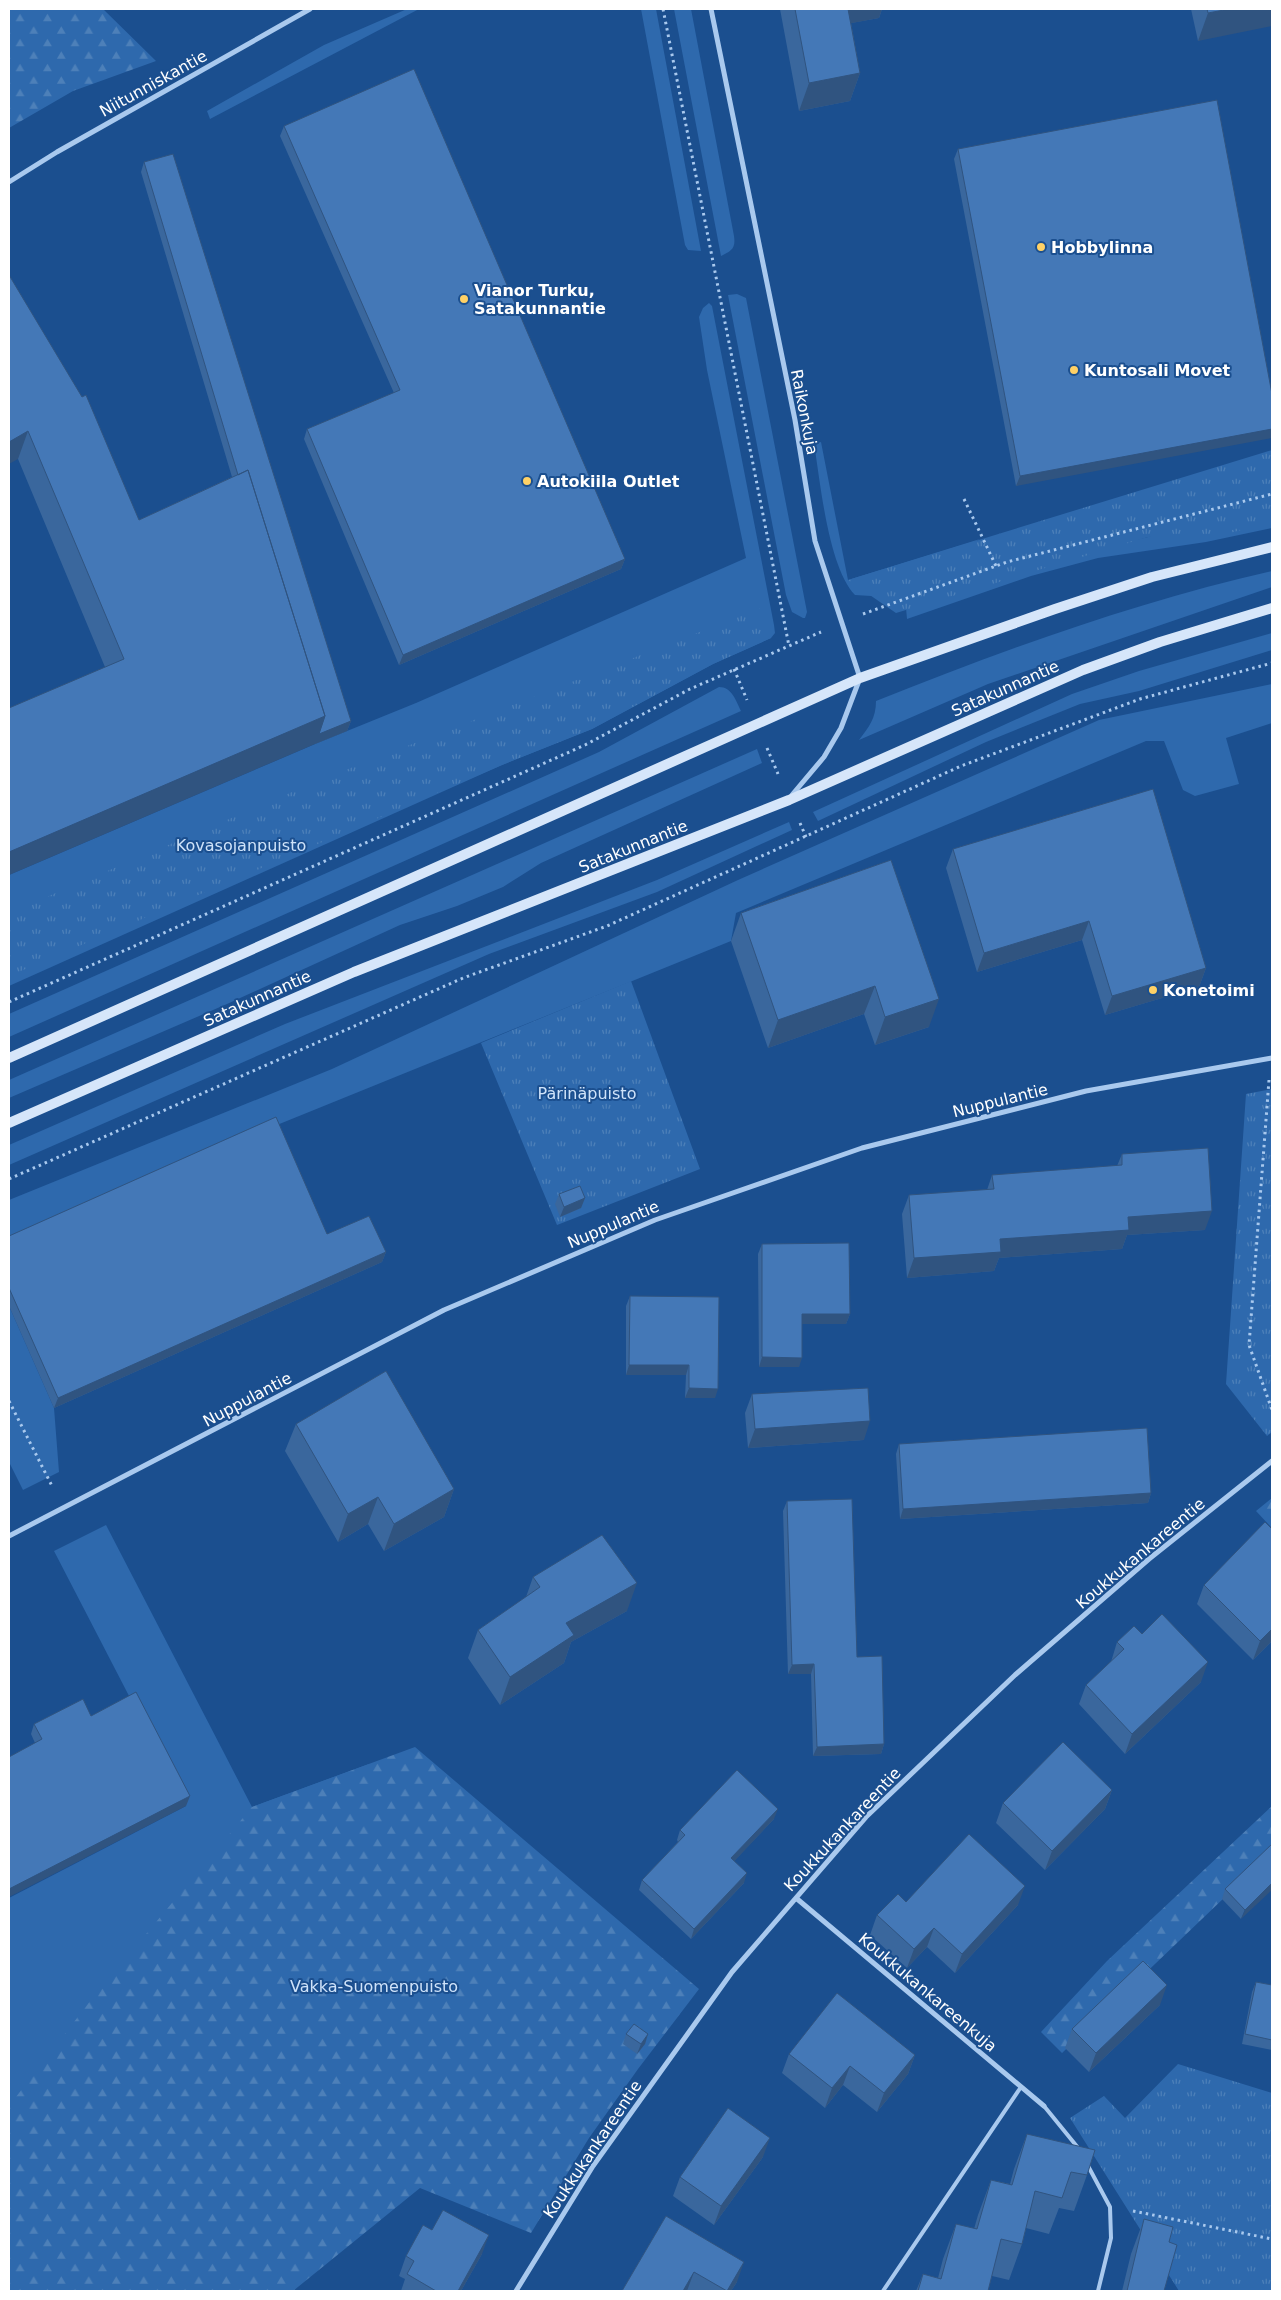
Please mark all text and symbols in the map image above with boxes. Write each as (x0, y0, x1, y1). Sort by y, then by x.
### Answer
street label: Niitunniskantie (96, 46, 210, 121)
place label: Hobbylinna (1051, 238, 1153, 257)
marker: Hobbylinna (1035, 241, 1047, 253)
place label: Vianor Turku, Satakunnantie (474, 281, 606, 318)
marker: Vianor Turku, Satakunnantie (458, 293, 470, 305)
place label: Kuntosali Movet (1084, 361, 1231, 380)
marker: Kuntosali Movet (1068, 364, 1080, 376)
street label: Raikonkuja (787, 368, 822, 457)
place label: Autokiila Outlet (537, 472, 680, 491)
marker: Autokiila Outlet (521, 475, 533, 487)
street label: Satakunnantie (948, 656, 1062, 721)
street label: Satakunnantie (576, 816, 690, 877)
park label: Kovasojanpuisto (176, 836, 306, 855)
street label: Satakunnantie (200, 966, 314, 1031)
place label: Konetoimi (1163, 981, 1255, 1000)
marker: Konetoimi (1147, 984, 1159, 996)
street label: Nuppulantie (951, 1079, 1050, 1121)
park label: Pärinäpuisto (538, 1084, 636, 1103)
street label: Nuppulantie (565, 1197, 662, 1252)
street label: Nuppulantie (200, 1368, 295, 1431)
street label: Koukkukankareentie (1072, 1494, 1209, 1613)
street label: Koukkukankareentie (780, 1764, 905, 1895)
street label: Koukkukankareenkuja (855, 1929, 1001, 2056)
park label: Vakka-Suomenpuisto (290, 1977, 458, 1996)
street label: Koukkukankareentie (539, 2077, 646, 2222)

